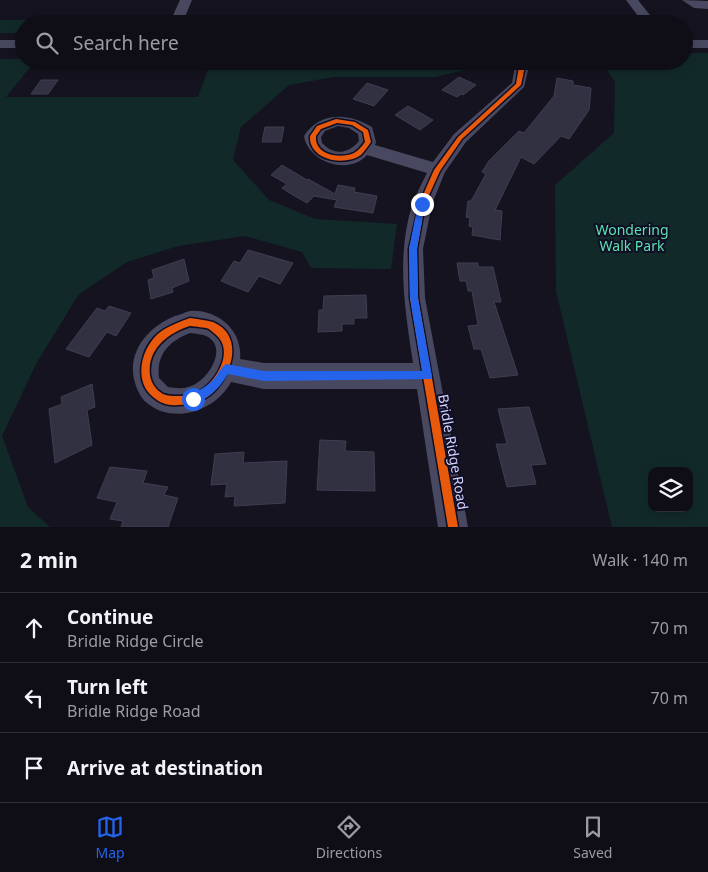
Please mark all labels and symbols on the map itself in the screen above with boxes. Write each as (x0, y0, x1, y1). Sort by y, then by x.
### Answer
route end (411, 193, 434, 216)
park label: Wondering Walk Park (595, 220, 669, 255)
route start (182, 388, 205, 411)
street label: Bridle Ridge Road (434, 393, 473, 511)

